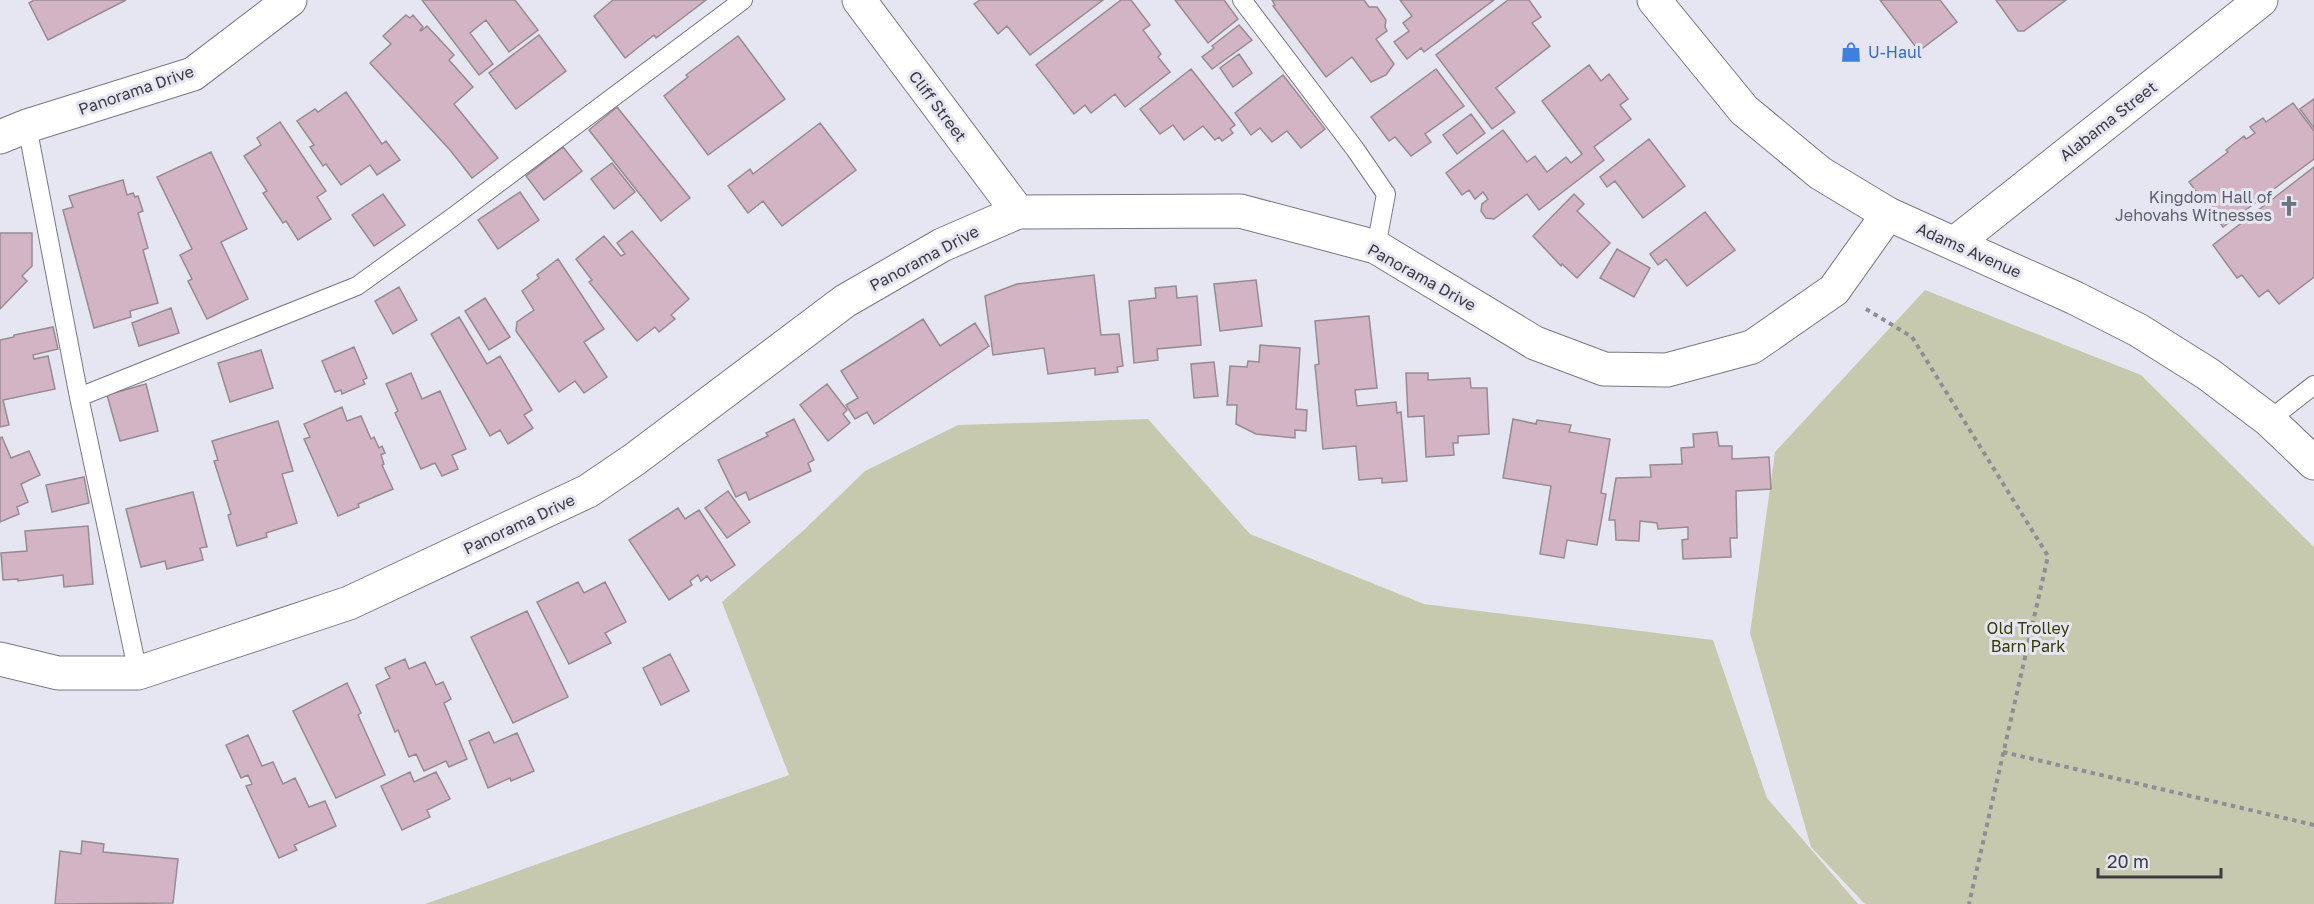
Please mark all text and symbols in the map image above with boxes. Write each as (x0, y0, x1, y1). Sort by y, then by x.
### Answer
shop icon: U-Haul (1839, 40, 1863, 64)
place label: U-Haul (1868, 42, 1922, 62)
street label: Panorama Drive (76, 61, 196, 119)
street label: Cliff Street (905, 67, 971, 145)
street label: Alabama Street (2055, 77, 2161, 165)
place label: Kingdom Hall of Jehovahs Witnesses (2115, 187, 2272, 225)
church icon: Kingdom Hall of Jehovahs Witnesses (2277, 194, 2301, 218)
street label: Adams Avenue (1914, 218, 2024, 282)
street label: Panorama Drive (866, 221, 982, 295)
street label: Panorama Drive (1364, 239, 1480, 315)
street label: Panorama Drive (460, 489, 578, 559)
park label: Old Trolley Barn Park (1987, 618, 2069, 656)
scale bar (2098, 841, 2221, 879)
text: 20 m (2107, 850, 2149, 872)

